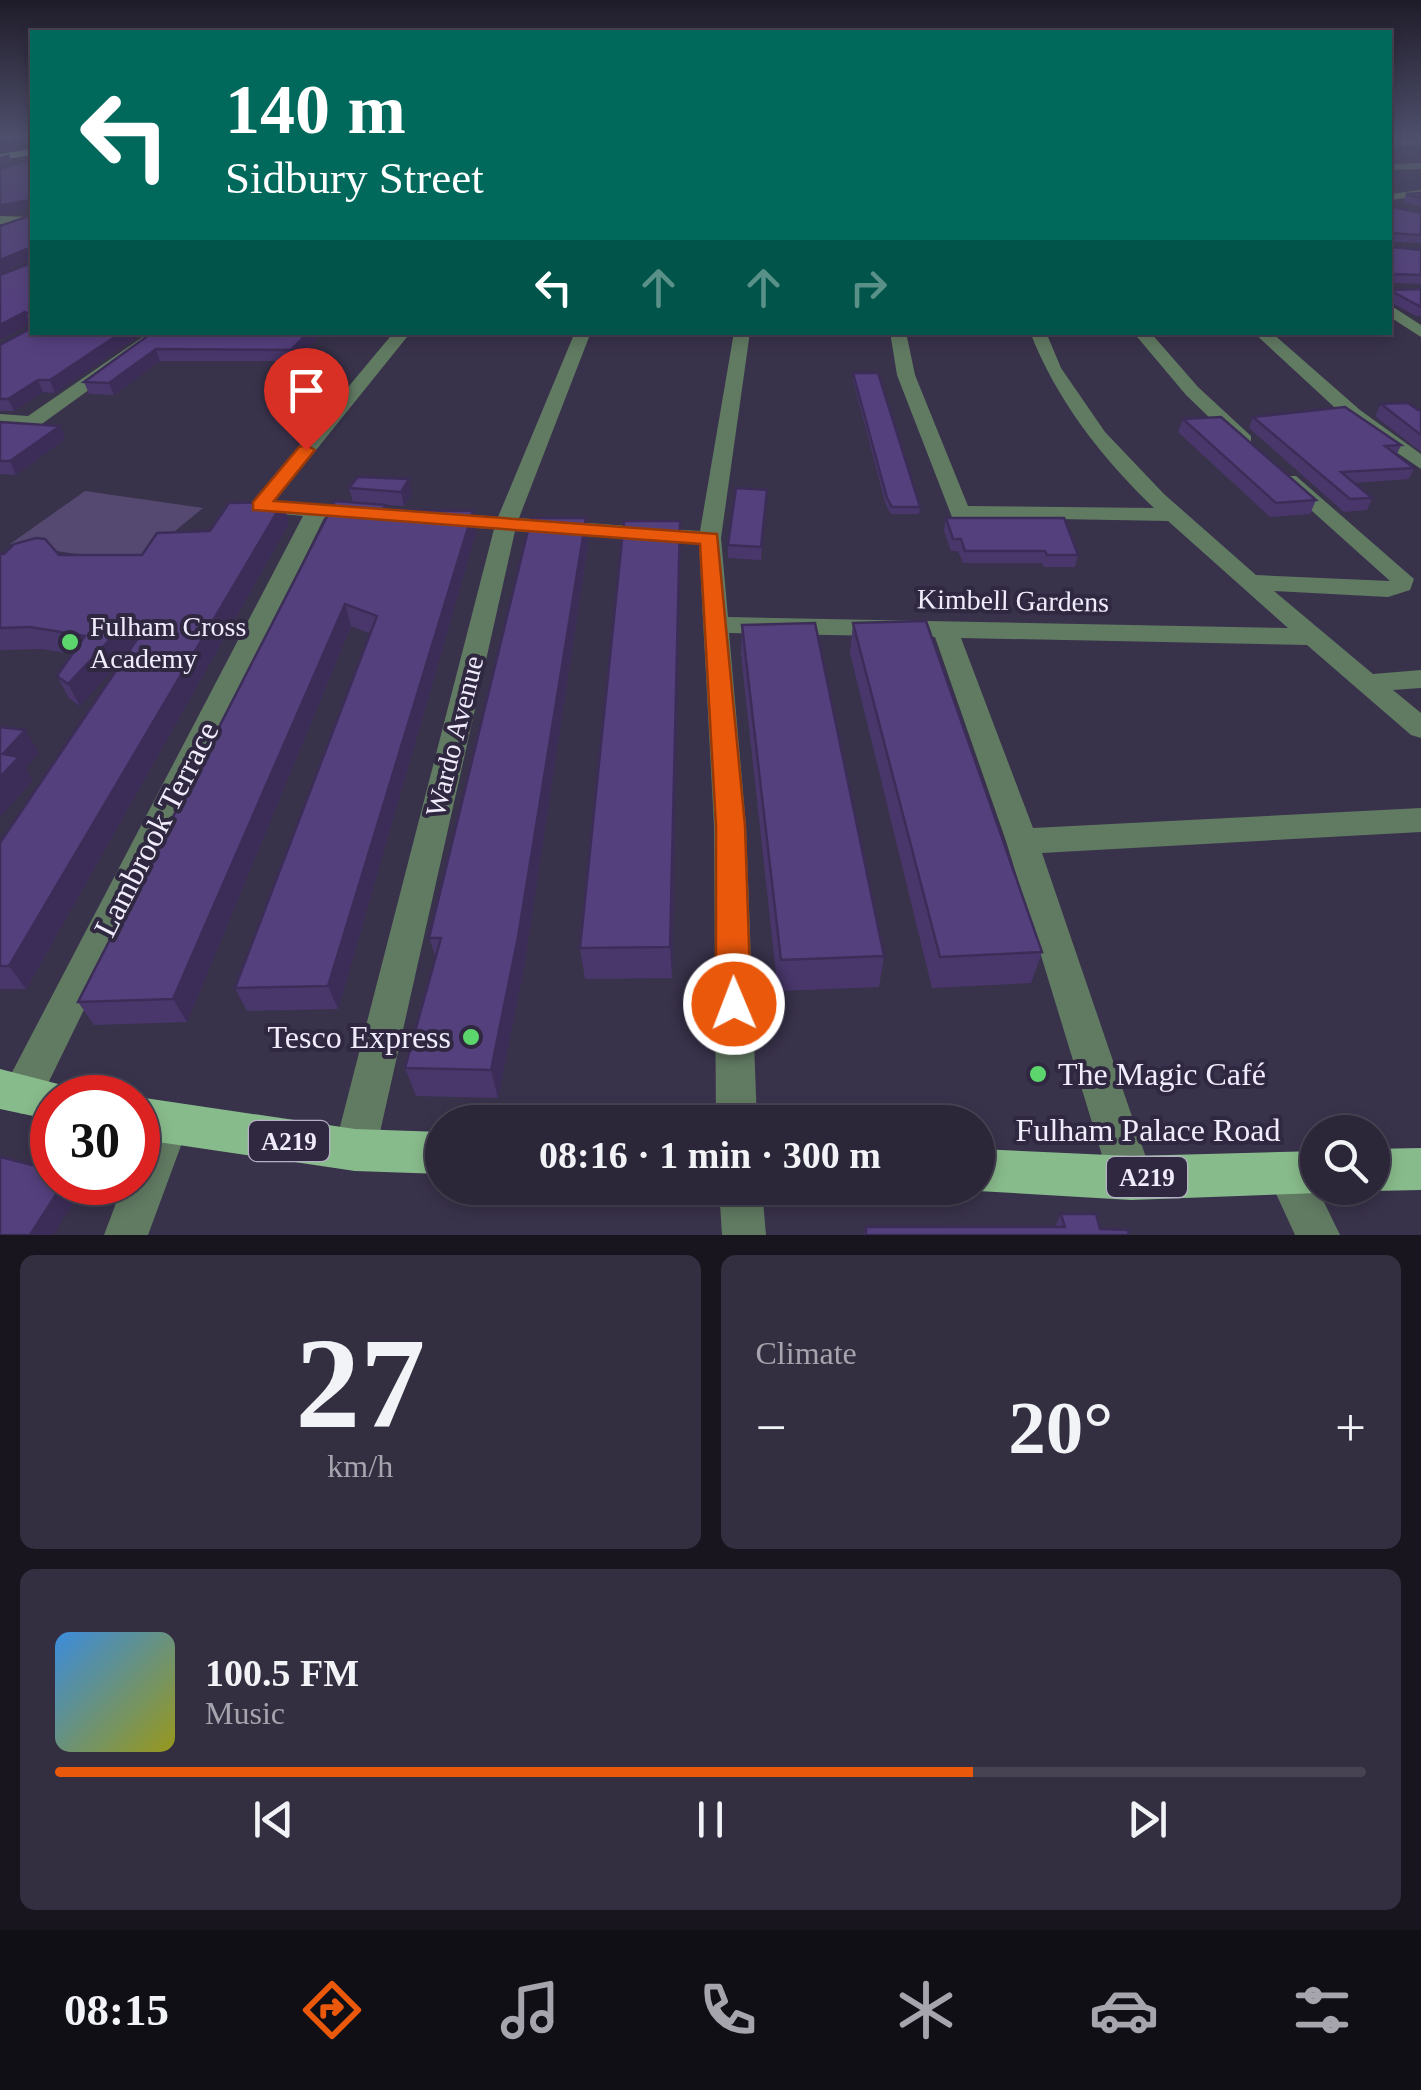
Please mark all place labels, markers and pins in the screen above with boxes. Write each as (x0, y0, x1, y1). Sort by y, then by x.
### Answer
pin (264, 348, 349, 451)
place label: Fulham Cross Academy (90, 611, 246, 674)
marker: Fulham Cross Academy (59, 631, 81, 653)
place label: Tesco Express (268, 1019, 451, 1055)
marker: Tesco Express (460, 1026, 482, 1048)
place label: The Magic Café (1058, 1056, 1266, 1092)
marker: The Magic Café (1027, 1063, 1049, 1085)

